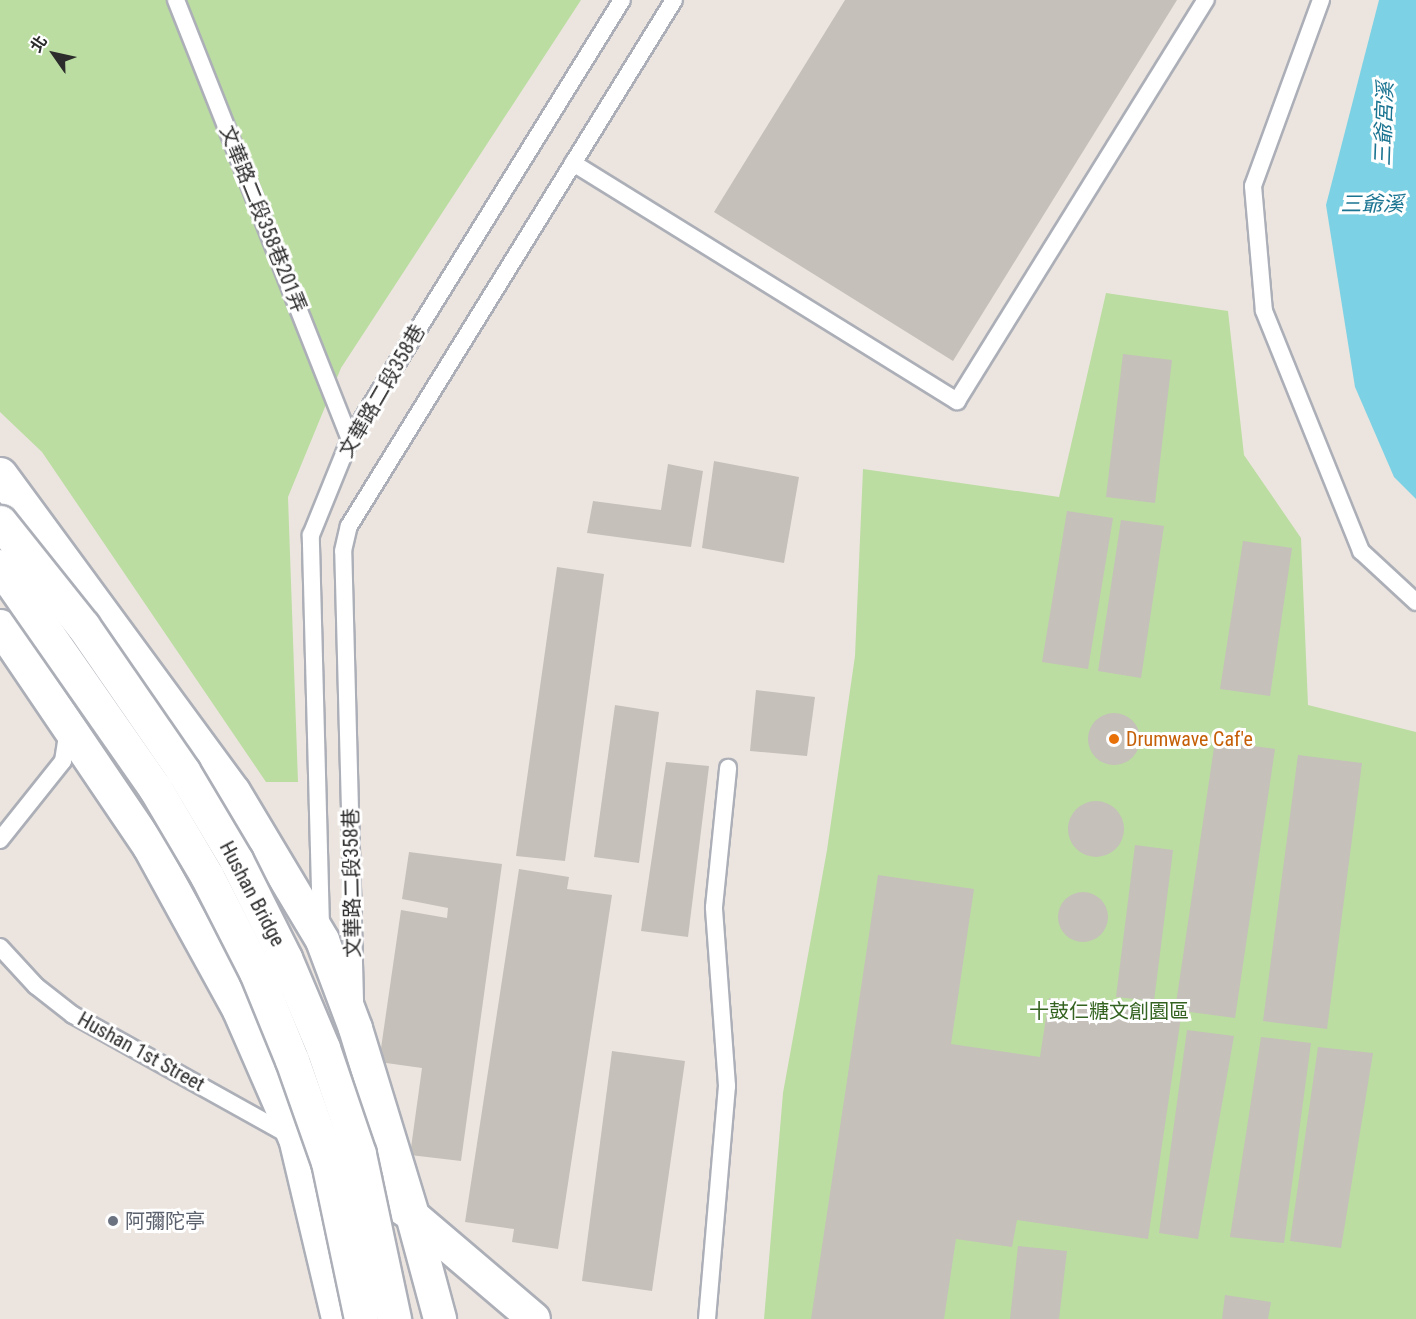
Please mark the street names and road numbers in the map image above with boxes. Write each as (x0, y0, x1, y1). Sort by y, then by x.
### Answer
street label: 文華路二段358巷201弄 (215, 122, 311, 316)
street label: 文華路二段358巷 (334, 320, 430, 462)
street label: 文華路二段358巷 (339, 808, 365, 958)
street label: Hushan Bridge (214, 837, 290, 951)
street label: Hushan 1st Street (73, 1007, 209, 1097)

